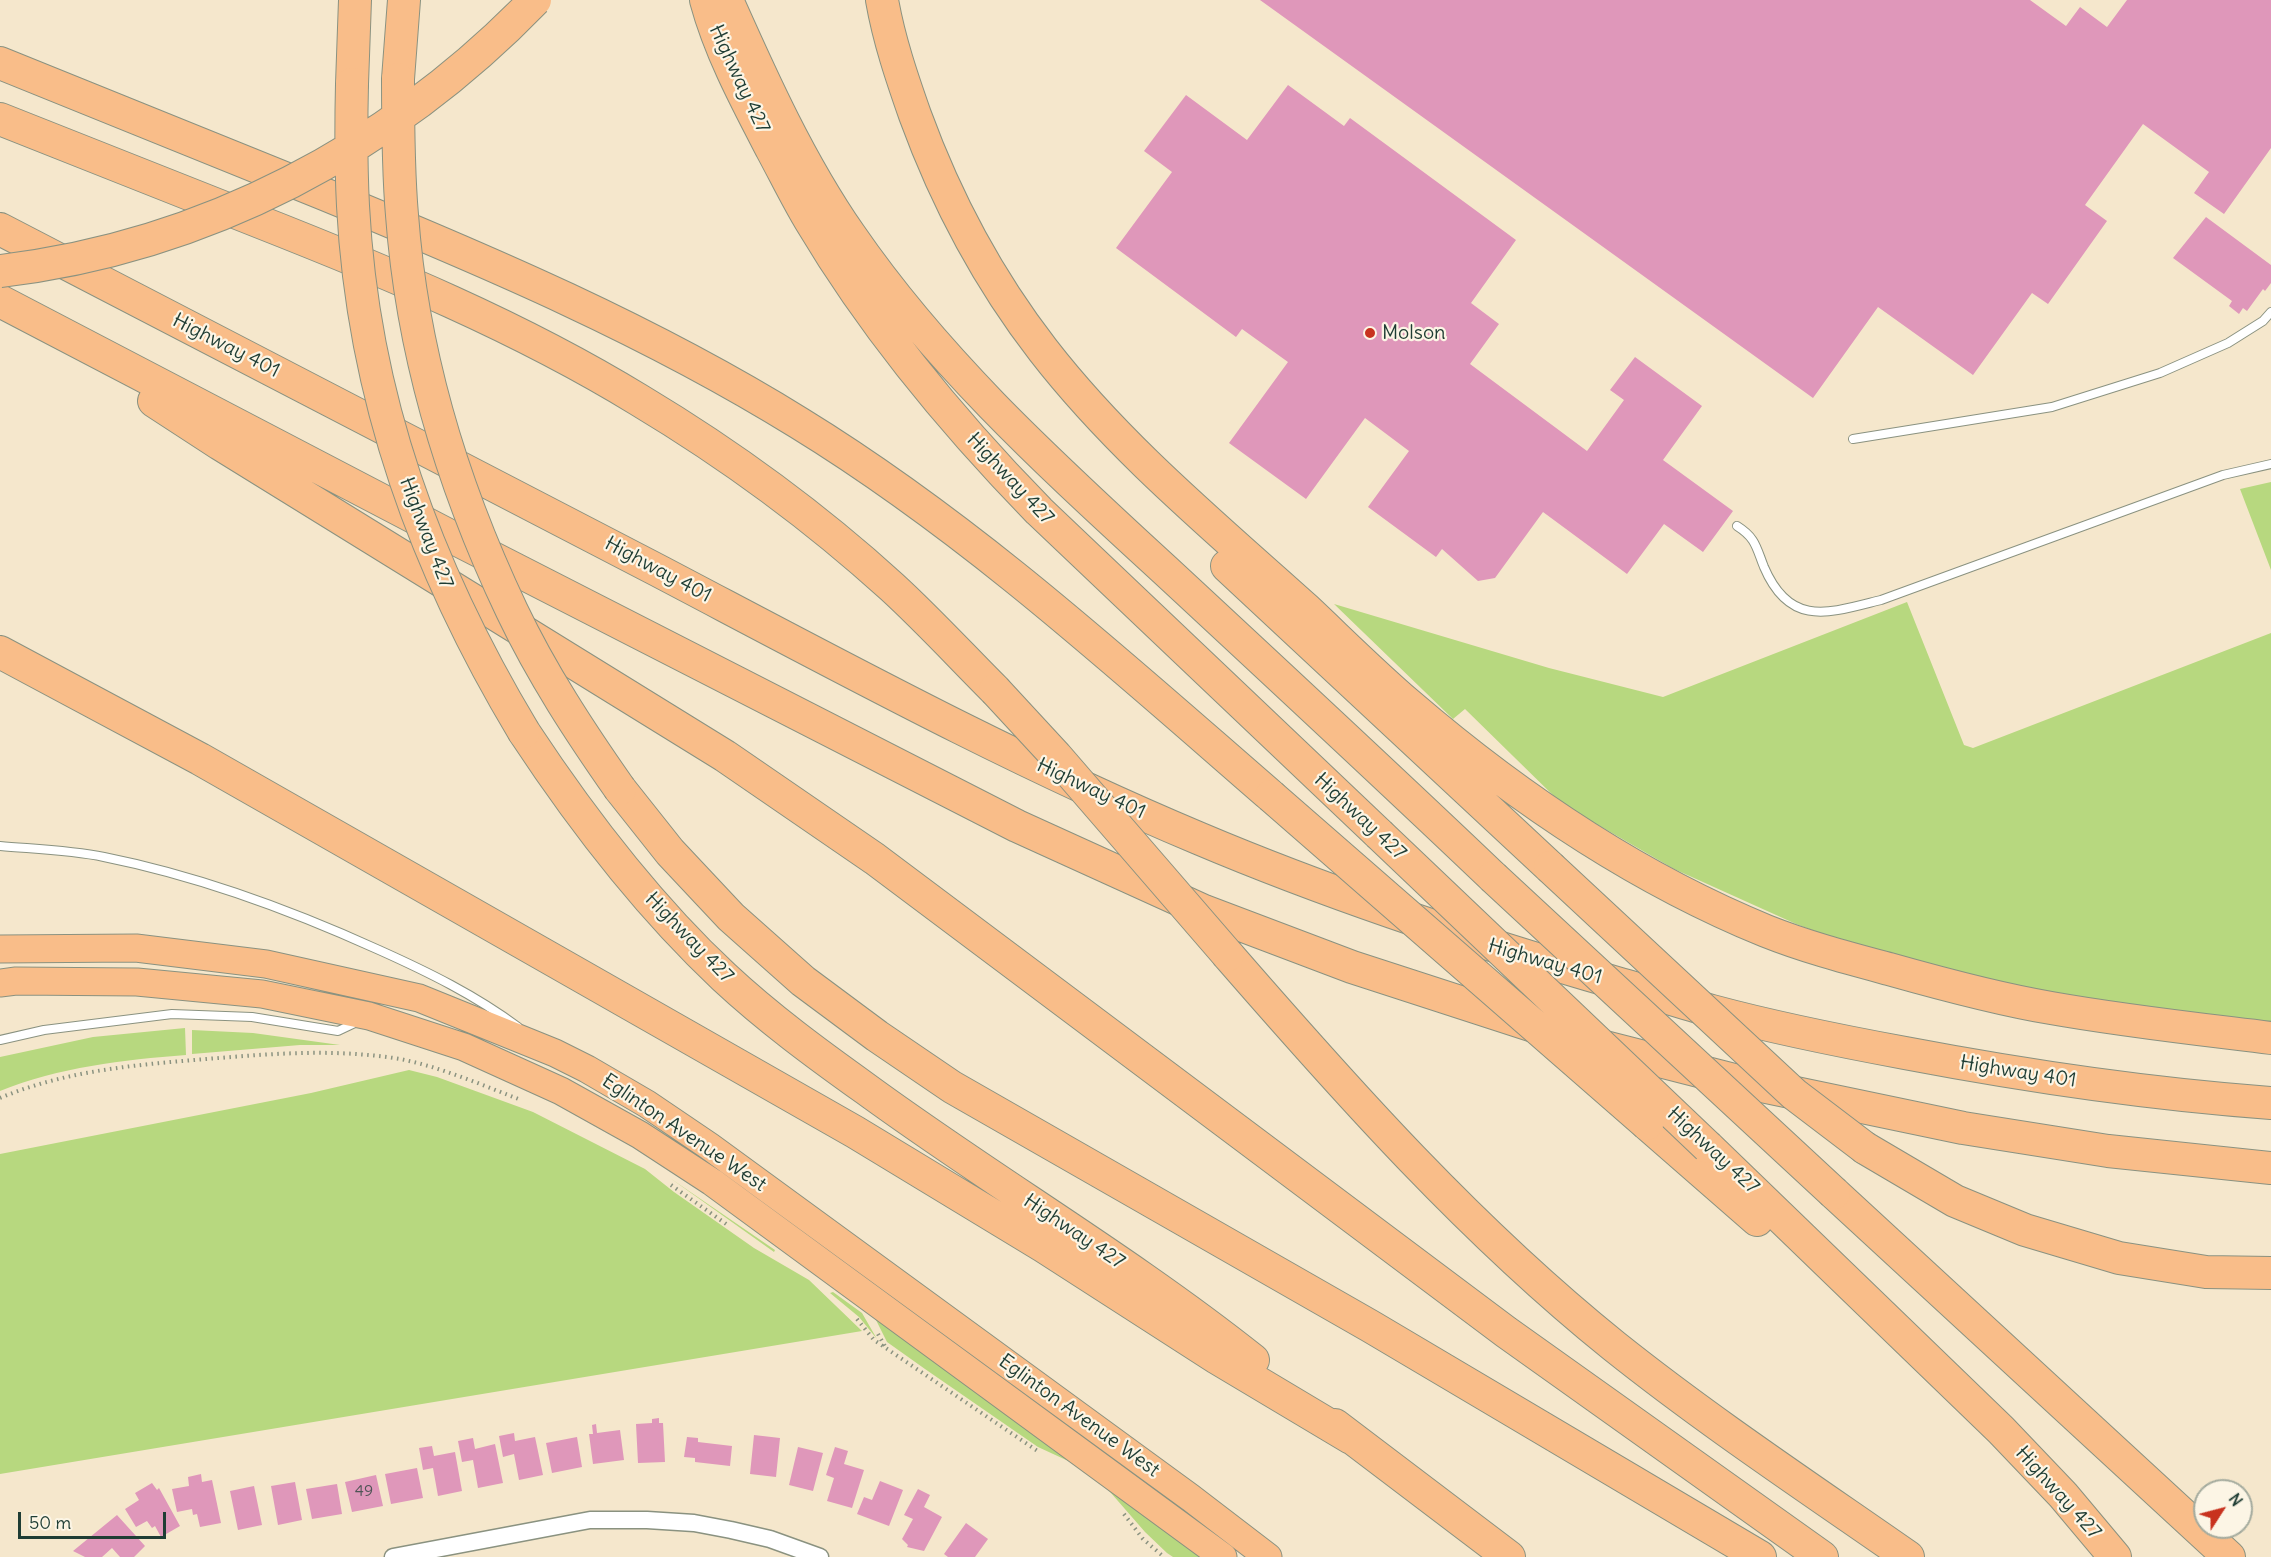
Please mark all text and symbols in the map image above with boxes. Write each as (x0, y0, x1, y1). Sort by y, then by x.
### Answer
street label: Highway 427 (703, 21, 775, 137)
street label: Highway 401 (168, 309, 284, 383)
place label: Molson (1382, 321, 1446, 345)
marker: Molson (1363, 326, 1377, 340)
street label: Highway 427 (961, 428, 1059, 530)
street label: Highway 427 (394, 474, 458, 592)
street label: Highway 401 (601, 532, 715, 608)
street label: Highway 401 (1033, 753, 1149, 825)
street label: Highway 427 (1309, 768, 1411, 866)
street label: Highway 427 (640, 888, 738, 988)
street label: Highway 401 (1485, 934, 1605, 990)
street label: Highway 401 (1958, 1051, 2078, 1093)
street label: Eglinton Avenue West (597, 1069, 771, 1197)
street label: Highway 427 (1662, 1102, 1764, 1200)
street label: Highway 427 (1019, 1189, 1129, 1275)
street label: Eglinton Avenue West (994, 1350, 1164, 1482)
street label: Highway 427 (2010, 1442, 2106, 1544)
north arrow (2193, 1479, 2253, 1539)
house number: 49 (355, 1481, 373, 1501)
text: N (2225, 1489, 2247, 1510)
scale bar (21, 1500, 170, 1538)
text: 50 m (29, 1511, 71, 1534)

